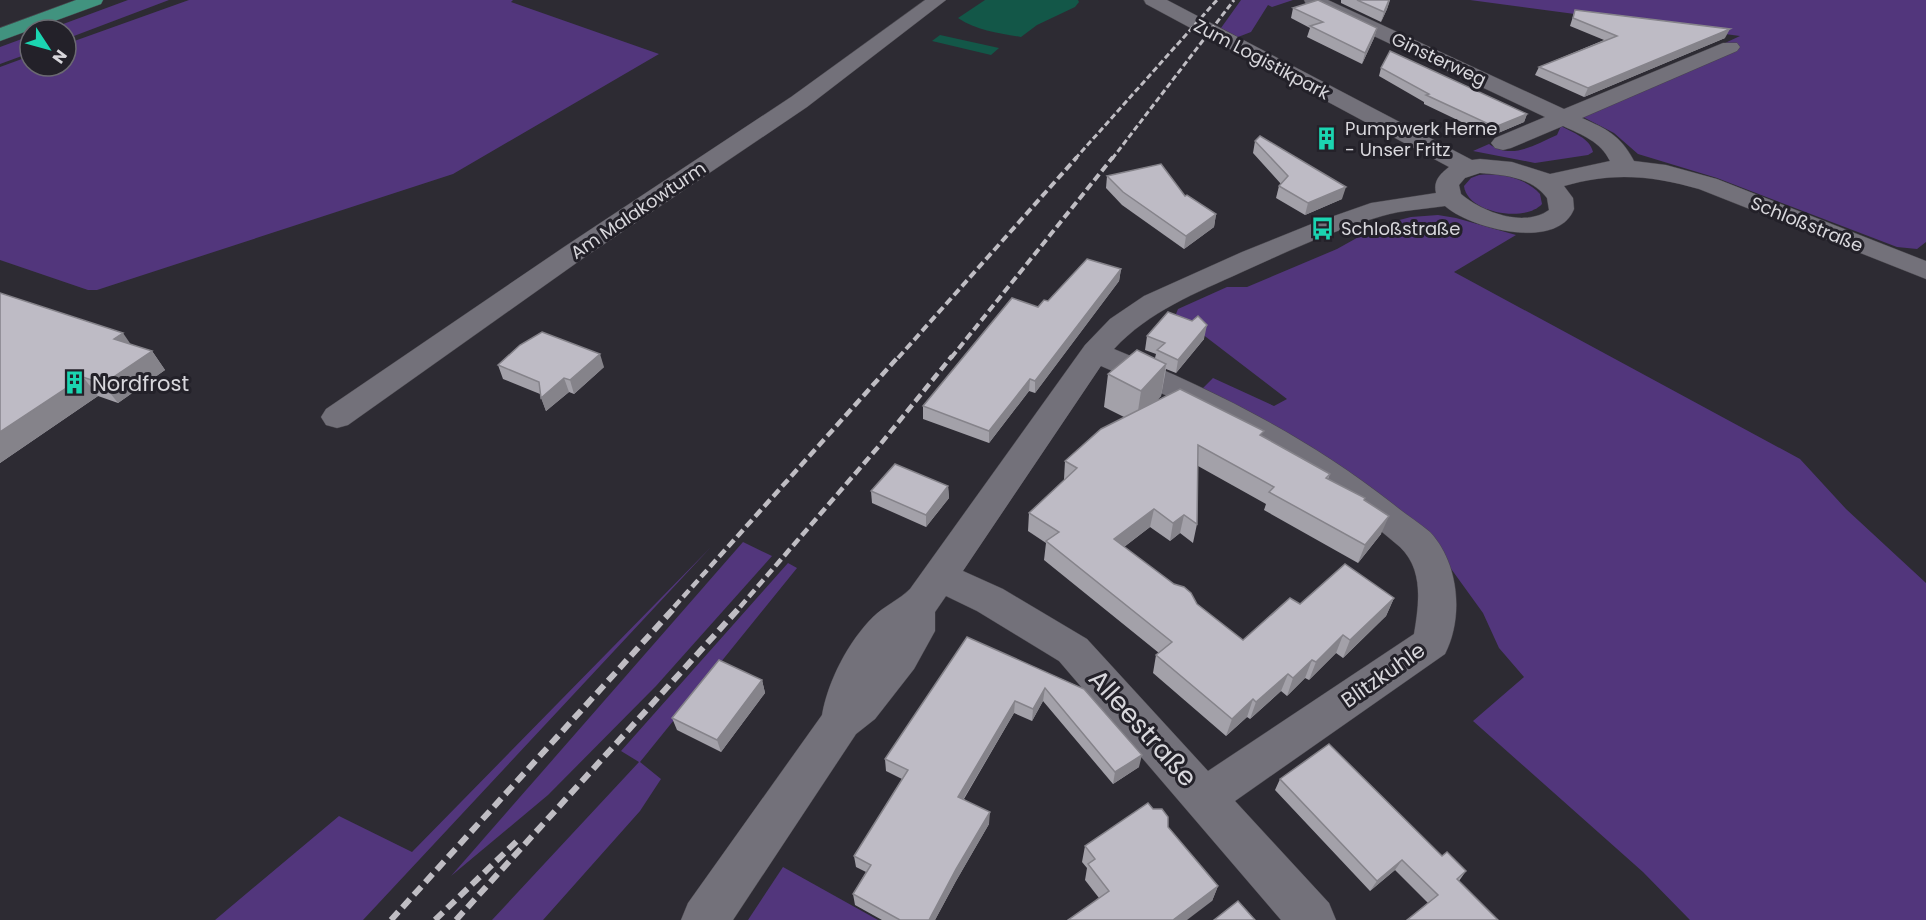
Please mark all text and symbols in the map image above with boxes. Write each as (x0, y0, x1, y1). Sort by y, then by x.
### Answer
street label: Zum Logistikpark (1190, 13, 1335, 106)
north arrow (18, 18, 78, 78)
street label: Ginsterweg (1388, 26, 1490, 92)
text: N (47, 45, 73, 68)
place label: Pumpwerk Herne - Unser Fritz (1345, 116, 1497, 162)
building icon: Pumpwerk Herne - Unser Fritz (1314, 125, 1340, 151)
street label: Am Malakowturm (565, 155, 711, 265)
street label: Schloßstraße (1747, 190, 1867, 258)
bus stop icon: Schloßstraße (1310, 215, 1336, 241)
place label: Schloßstraße (1341, 216, 1460, 241)
place label: Nordfrost (92, 369, 189, 398)
building icon: Nordfrost (61, 370, 87, 396)
street label: Blitzkuhle (1335, 636, 1431, 714)
street label: Alleestraße (1081, 661, 1205, 795)

